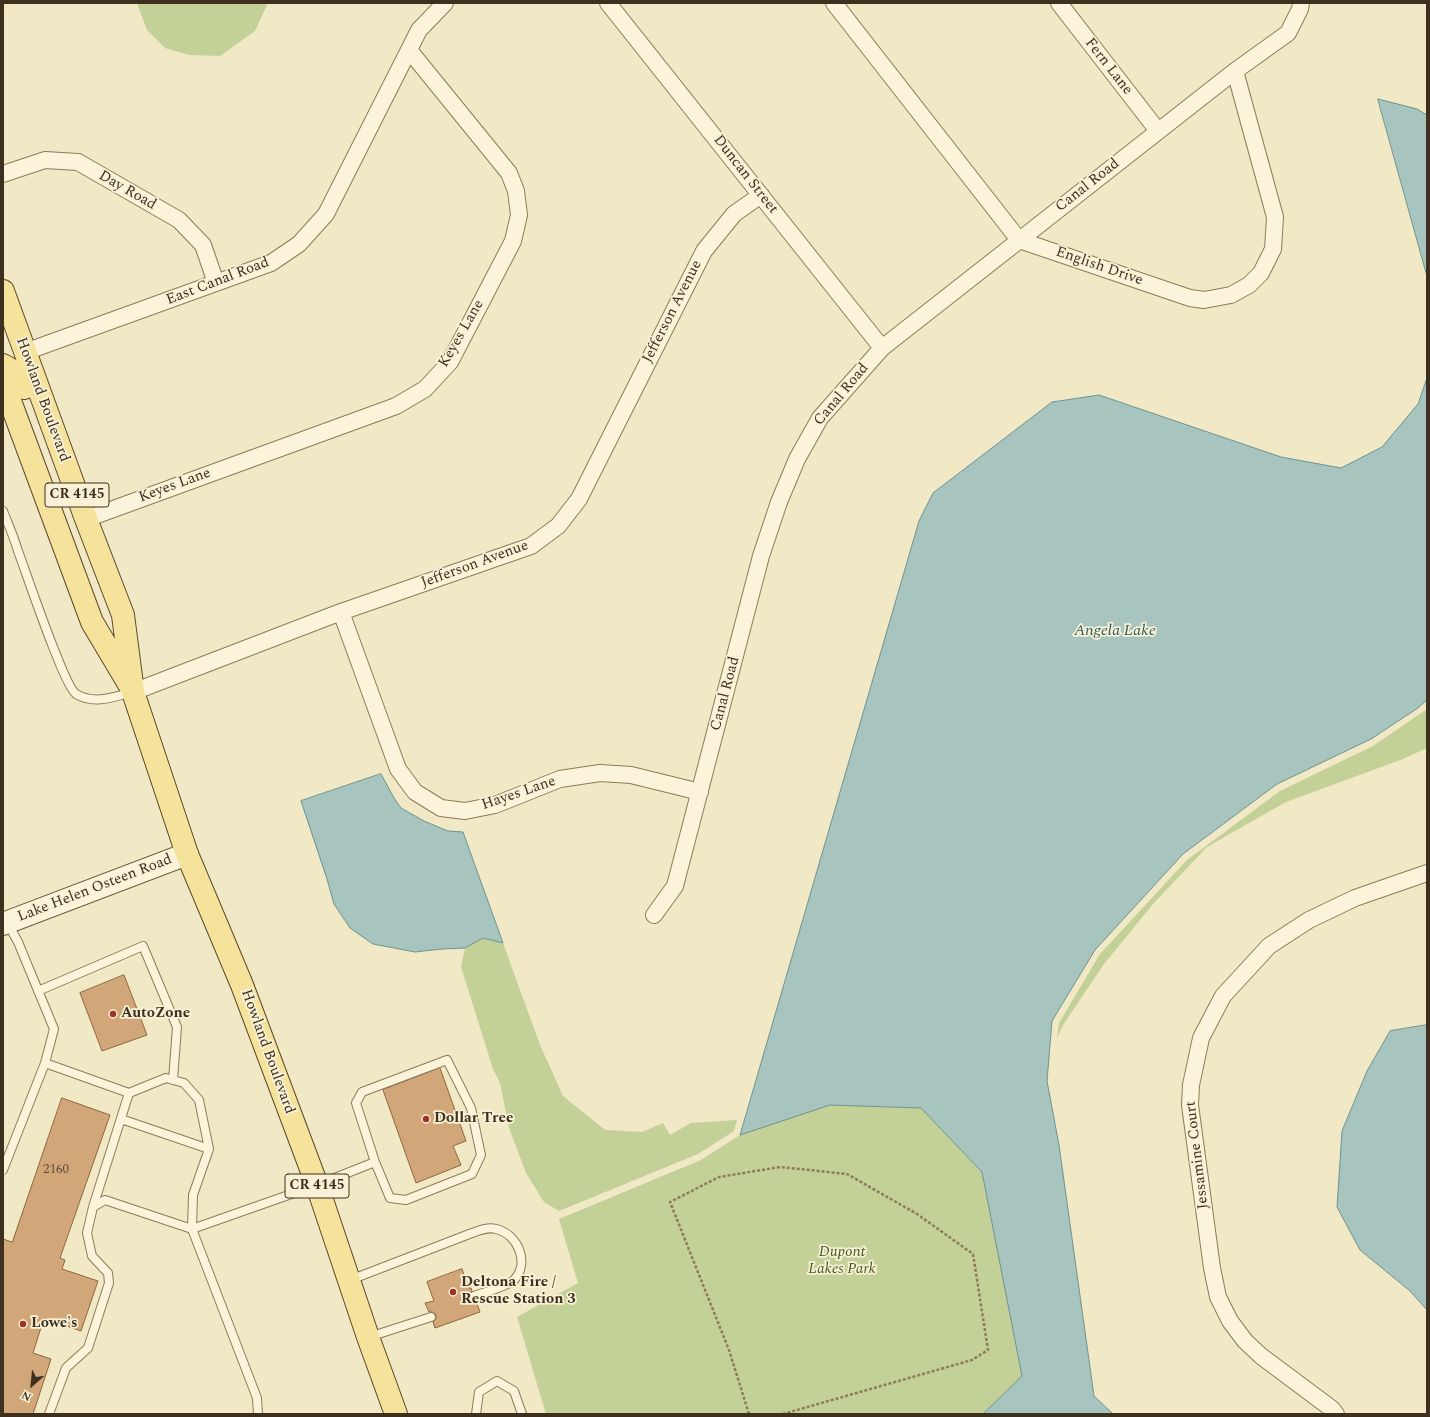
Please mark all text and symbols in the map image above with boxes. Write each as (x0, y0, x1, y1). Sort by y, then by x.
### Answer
street label: Fern Lane (1080, 35, 1136, 99)
street label: Duncan Street (709, 132, 781, 218)
street label: Canal Road (1052, 155, 1124, 217)
street label: Day Road (95, 167, 159, 215)
street label: English Drive (1053, 244, 1145, 290)
street label: East Canal Road (164, 254, 272, 310)
street label: Jefferson Avenue (639, 258, 707, 366)
street label: Keyes Lane (435, 297, 489, 371)
street label: Howland Boulevard (11, 335, 73, 465)
street label: Canal Road (811, 360, 873, 430)
street label: Keyes Lane (137, 465, 213, 507)
road number: CR 4145 (45, 483, 109, 507)
street label: Jefferson Avenue (419, 537, 531, 593)
water label: Angela Lake (1074, 622, 1156, 642)
street label: Canal Road (707, 655, 745, 733)
street label: Hayes Lane (480, 773, 558, 815)
street label: Lake Helen Osteen Road (15, 851, 175, 927)
street label: Howland Boulevard (236, 987, 298, 1117)
place label: AutoZone (121, 1005, 190, 1023)
marker: AutoZone (108, 1009, 118, 1019)
street label: Jessamine Court (1182, 1100, 1214, 1210)
place label: Dollar Tree (434, 1110, 514, 1128)
marker: Dollar Tree (421, 1114, 431, 1124)
house number: 2160 (43, 1162, 69, 1178)
road number: CR 4145 (285, 1174, 349, 1198)
park label: Dupont Lakes Park (808, 1244, 876, 1279)
place label: Deltona Fire / Rescue Station 3 (461, 1274, 576, 1309)
marker: Deltona Fire / Rescue Station 3 (448, 1287, 458, 1297)
place label: Lowe's (31, 1315, 78, 1333)
marker: Lowe's (18, 1319, 28, 1329)
north arrow (12, 1365, 52, 1405)
text: N (18, 1387, 34, 1406)

